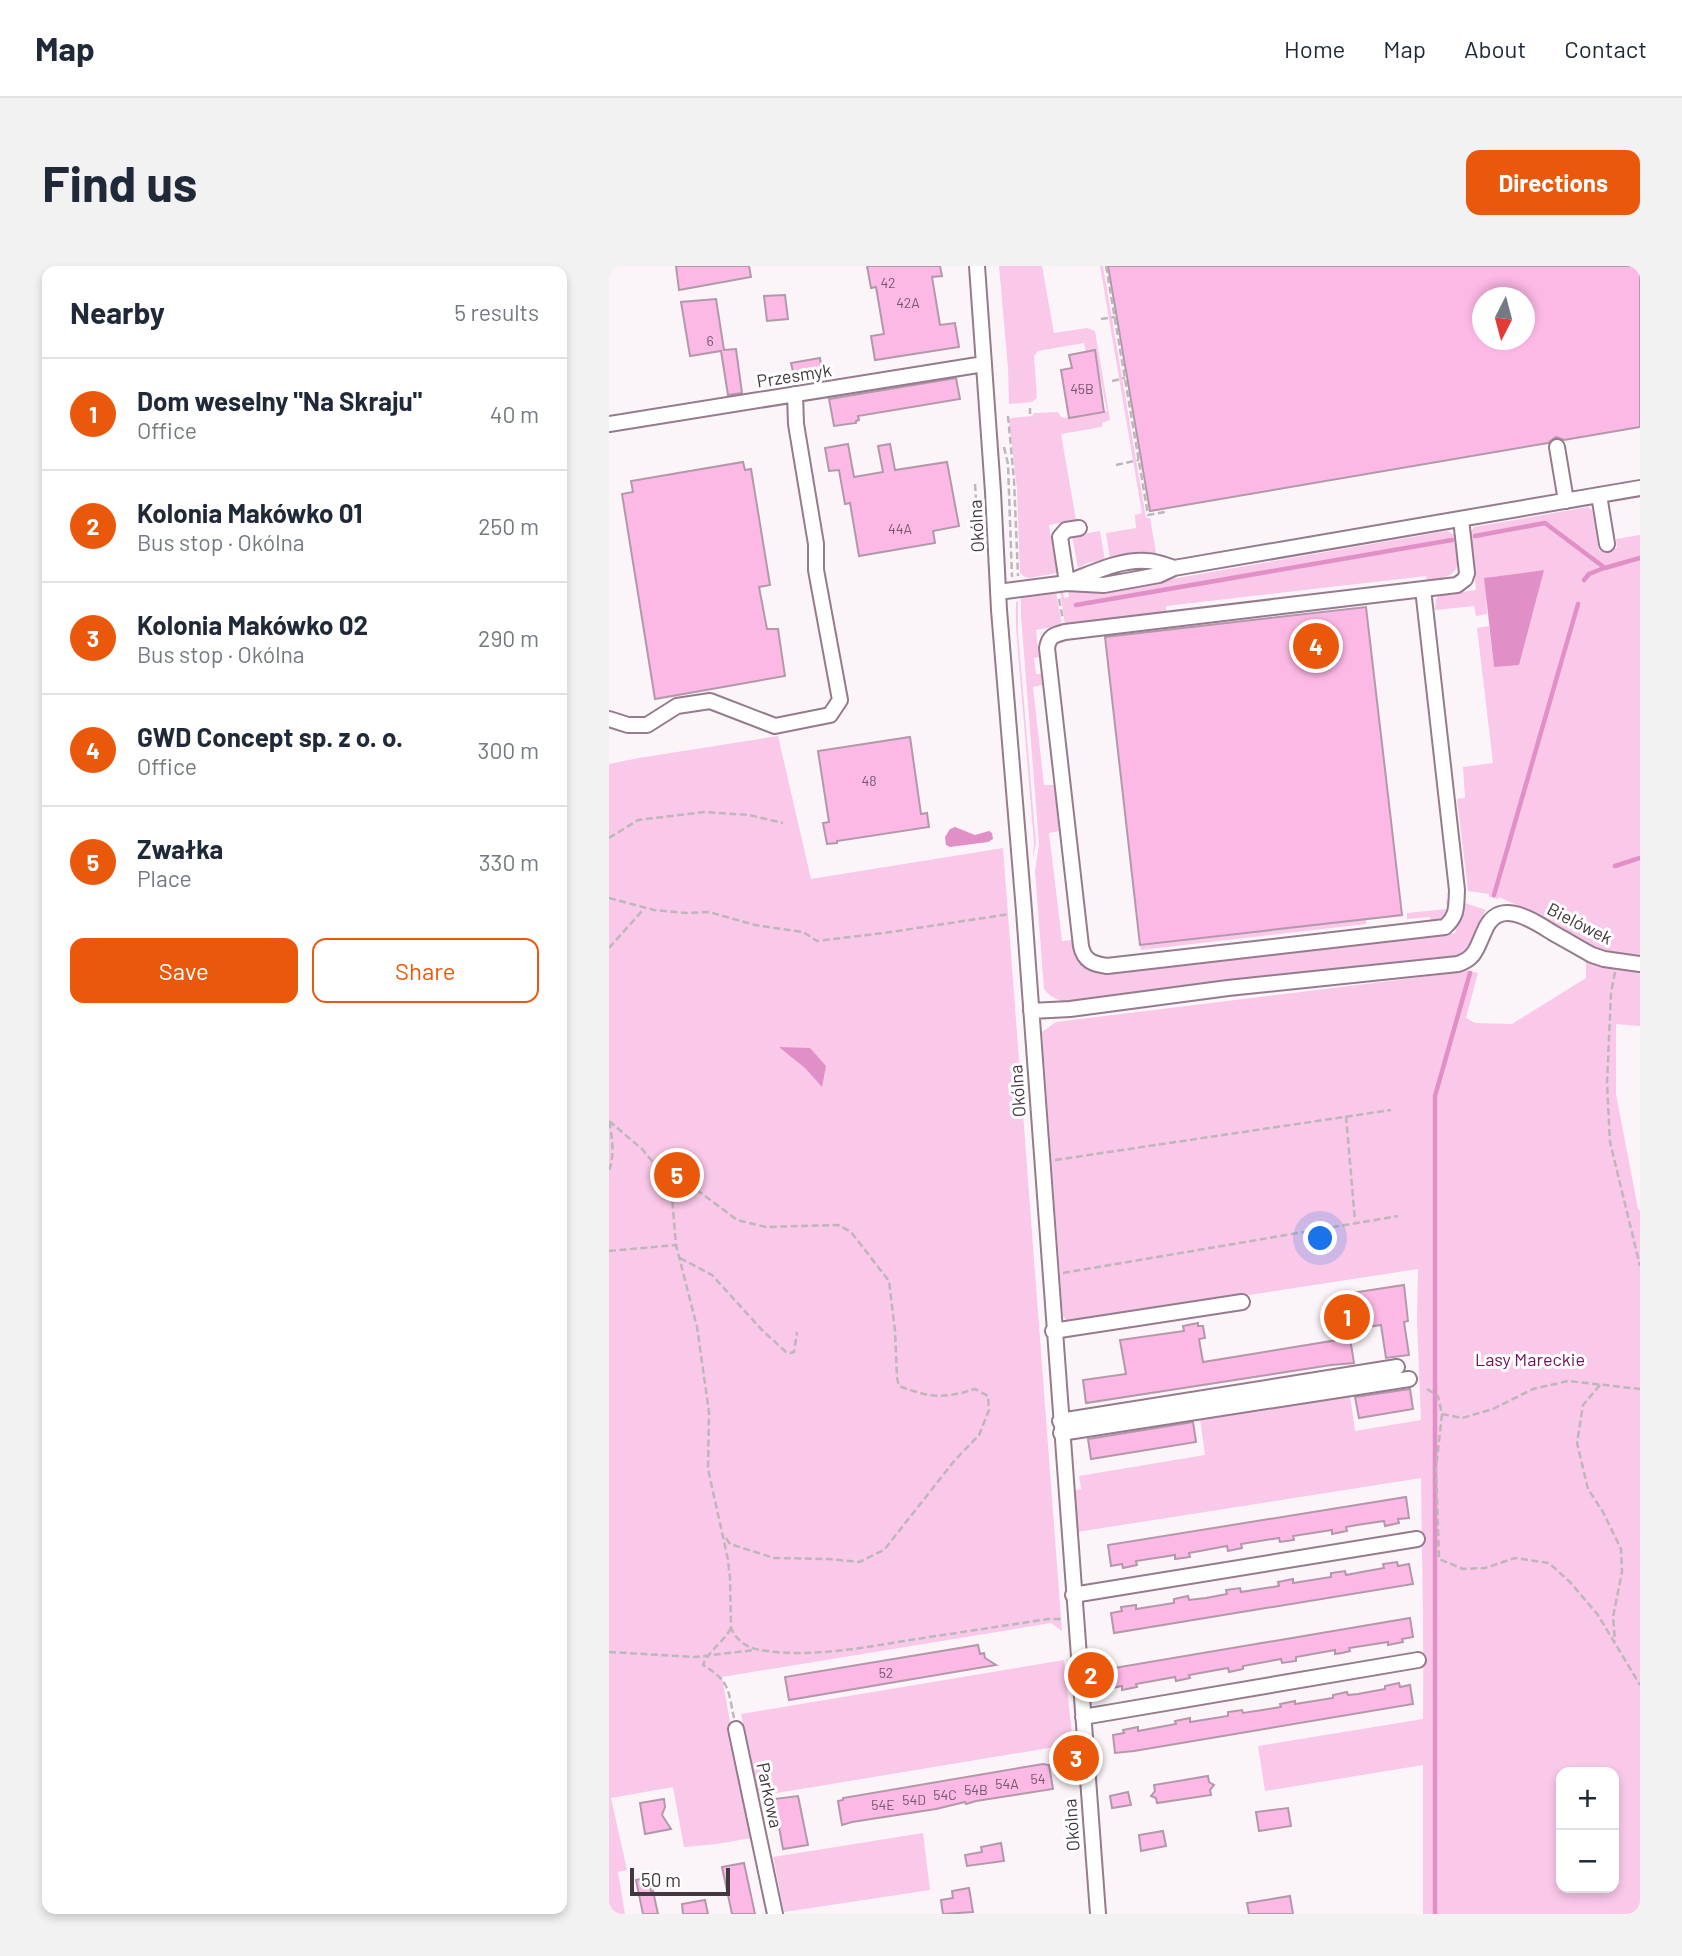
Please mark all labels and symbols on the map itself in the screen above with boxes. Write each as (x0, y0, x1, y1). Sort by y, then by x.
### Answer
house number: 42 (880, 274, 896, 291)
north arrow (1472, 287, 1535, 350)
house number: 42A (896, 294, 920, 311)
house number: 6 (706, 332, 714, 349)
street label: Przesmyk (755, 358, 833, 392)
house number: 45B (1070, 380, 1094, 397)
street label: Okólna (964, 499, 988, 553)
house number: 44A (888, 520, 912, 537)
pin: 4 (1293, 620, 1339, 672)
house number: 48 (861, 772, 877, 789)
street label: Bielówek (1544, 897, 1616, 949)
street label: Okólna (1004, 1064, 1030, 1118)
pin: 5 (654, 1149, 700, 1201)
your location (1303, 1221, 1337, 1255)
pin: 1 (1324, 1291, 1370, 1343)
park label: Lasy Mareckie (1475, 1348, 1585, 1370)
pin: 2 (1068, 1649, 1114, 1701)
house number: 52 (879, 1664, 893, 1681)
pin: 3 (1053, 1732, 1099, 1784)
street label: Parkowa (752, 1760, 788, 1830)
house number: 54 (1031, 1770, 1045, 1787)
house number: 54A (995, 1775, 1019, 1792)
house number: 54B (964, 1781, 988, 1798)
house number: 54C (933, 1786, 957, 1803)
house number: 54D (902, 1791, 926, 1808)
house number: 54E (871, 1796, 895, 1813)
street label: Okólna (1058, 1798, 1084, 1852)
scale bar (630, 1865, 730, 1897)

